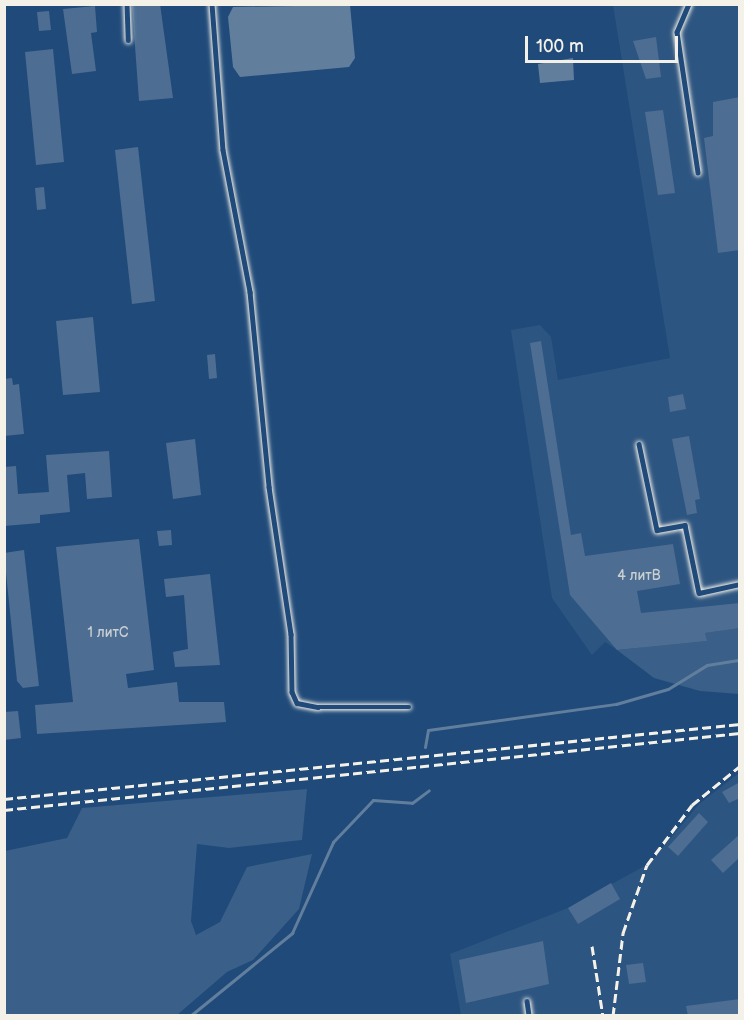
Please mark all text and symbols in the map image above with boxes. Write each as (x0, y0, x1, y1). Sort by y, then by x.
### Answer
scale bar (528, 24, 681, 62)
text: 100 m (536, 36, 584, 57)
house number: 4 литВ (617, 568, 661, 584)
house number: 1 литС (88, 625, 128, 641)

